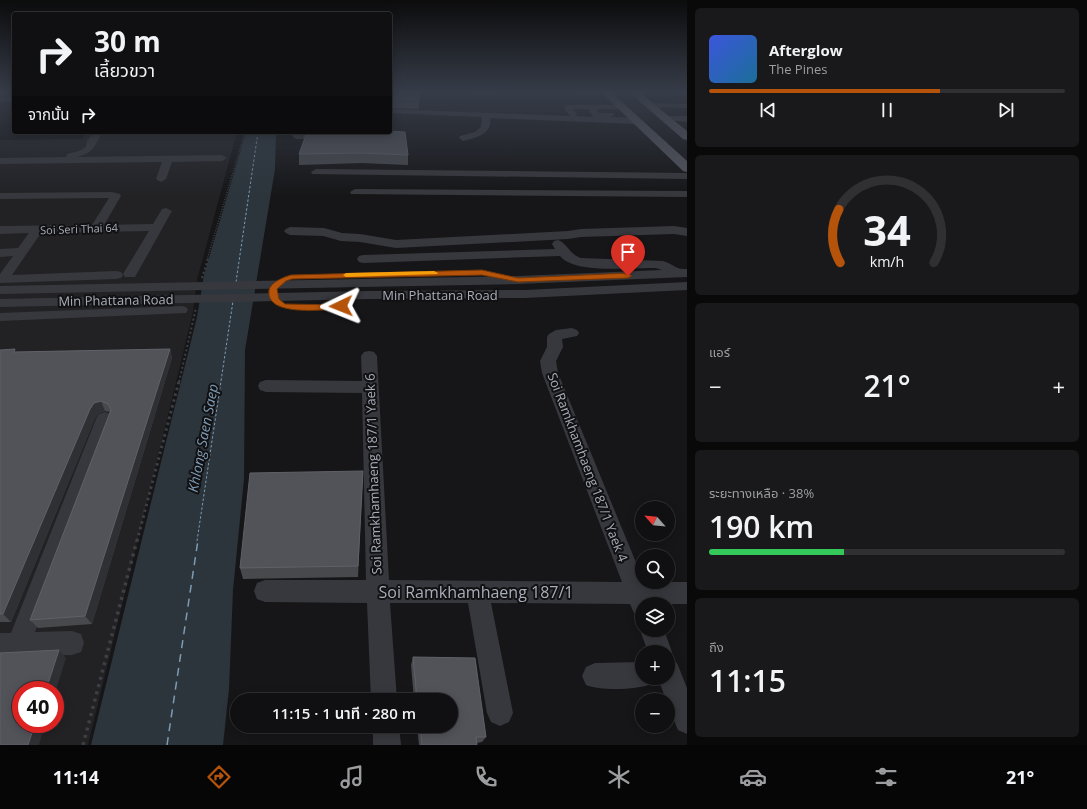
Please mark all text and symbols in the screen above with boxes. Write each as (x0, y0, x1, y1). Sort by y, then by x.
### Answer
text: 30 m (94, 22, 161, 60)
icon: right (28, 28, 80, 80)
text: Afterglow (769, 40, 843, 60)
text: เลี้ยวขวา (94, 58, 155, 82)
text: The Pines (769, 60, 827, 78)
icon: previous (757, 99, 779, 121)
icon: pause (876, 99, 898, 121)
icon: next (995, 99, 1017, 121)
text: จากนั้น (28, 104, 69, 124)
icon: right (77, 104, 99, 126)
text: 34 (863, 202, 911, 258)
street label: Soi Seri Thai 64 (40, 220, 119, 237)
pin (611, 235, 645, 276)
icon: arrive (617, 241, 639, 263)
text: km/h (870, 252, 904, 271)
position arrow (320, 285, 362, 327)
street label: Min Phattana Road (382, 286, 498, 304)
street label: Min Phattana Road (58, 290, 174, 310)
text: แอร์ (709, 343, 730, 361)
text: 21° (863, 365, 911, 406)
street label: Soi Ramkhamhaeng 187/1 Yaek 4 (544, 370, 633, 565)
text: − (709, 371, 722, 401)
text: + (1052, 371, 1065, 401)
street label: Soi Ramkhamhaeng 187/1 Yaek 6 (360, 373, 386, 575)
water label: Khlong Saen Saep (183, 382, 222, 494)
text: ระยะทางเหลือ · 38% (709, 484, 814, 502)
north arrow (635, 501, 675, 541)
map controls (635, 501, 675, 733)
text: 190 km (709, 506, 814, 547)
button: search (635, 549, 675, 589)
street label: Soi Ramkhamhaeng 187/1 (379, 581, 573, 603)
button: layers (635, 597, 675, 637)
text: ถึง (709, 638, 724, 656)
button: + (635, 645, 675, 685)
text: 11:15 (709, 660, 786, 701)
speed limit sign: 40 (12, 681, 64, 733)
button: − (635, 693, 675, 733)
text: 11:15 · 1 นาที · 280 m (272, 703, 416, 723)
icon: directions (205, 763, 233, 791)
icon: music (338, 763, 366, 791)
icon: phone (472, 763, 500, 791)
icon: climate (605, 763, 633, 791)
icon: car (739, 763, 767, 791)
icon: filters (872, 763, 900, 791)
text: 11:14 (53, 765, 99, 789)
text: 21° (1006, 765, 1034, 789)

